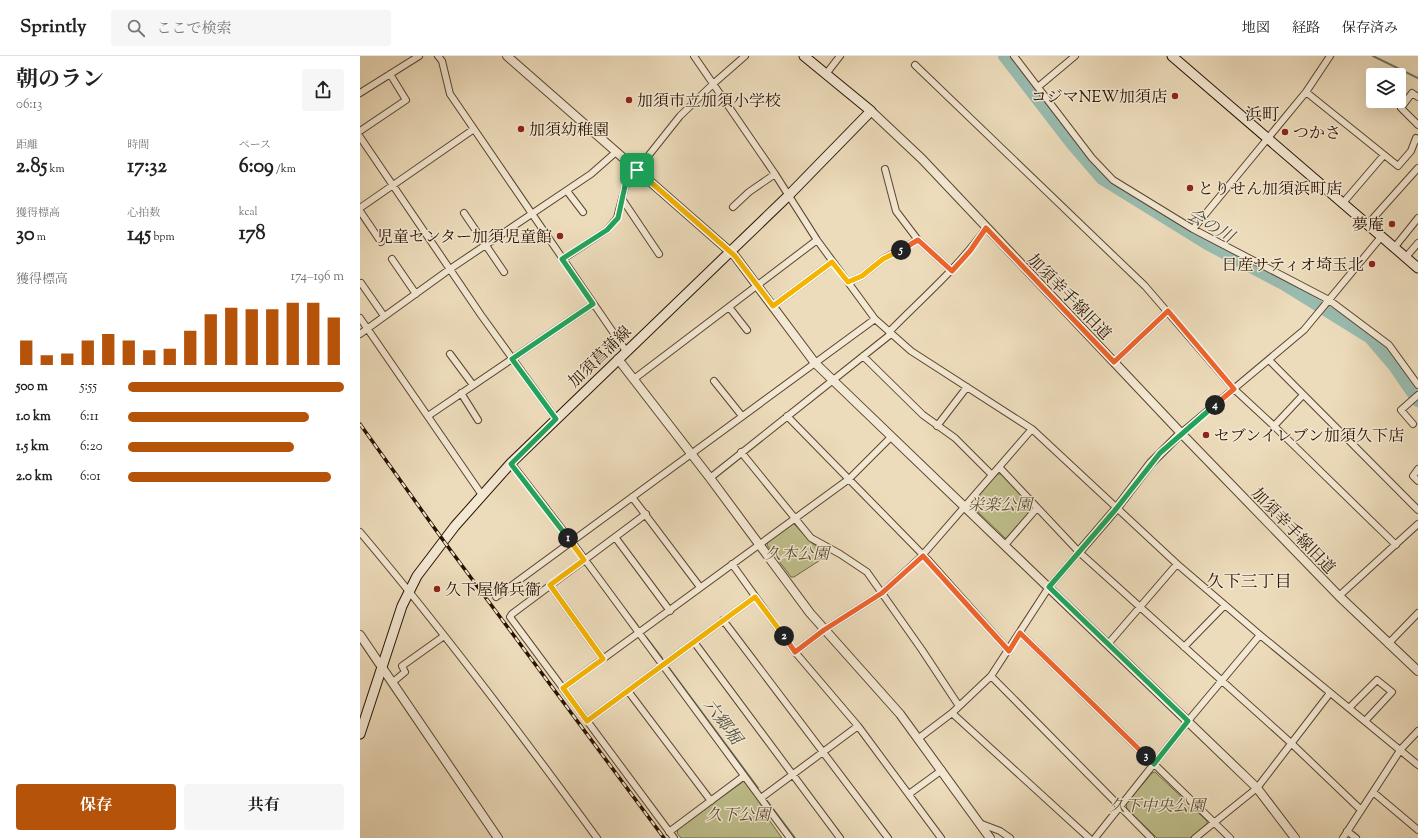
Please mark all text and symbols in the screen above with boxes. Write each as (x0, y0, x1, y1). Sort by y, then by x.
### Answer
search box (111, 10, 391, 46)
text: Sprintly (20, 14, 87, 41)
icon: search (125, 17, 147, 39)
text: ここで検索 (157, 19, 232, 40)
text: 地図 (1242, 19, 1270, 39)
text: 経路 (1292, 19, 1320, 39)
text: 保存済み (1342, 19, 1398, 39)
text: 朝のラン (16, 65, 104, 97)
map controls (1366, 68, 1406, 108)
button: layers (1366, 68, 1406, 108)
button: share (302, 69, 344, 111)
place label: コジマNEW加須店 (1031, 87, 1167, 110)
place label: 加須市立加須小学校 (637, 91, 781, 114)
marker: コジマNEW加須店 (1170, 91, 1180, 101)
marker: 加須市立加須小学校 (624, 95, 634, 105)
text: 06:13 (16, 96, 42, 114)
district label: 浜町 (1245, 104, 1279, 128)
place label: 加須幼稚園 (529, 120, 609, 143)
place label: つかさ (1293, 123, 1341, 146)
marker: 加須幼稚園 (516, 124, 526, 134)
marker: つかさ (1280, 127, 1290, 137)
text: 距離 (16, 137, 38, 153)
text: 時間 (127, 137, 149, 153)
text: ペース (239, 137, 271, 153)
text: 2.85 (16, 153, 47, 182)
text: 17:32 (127, 153, 167, 182)
text: 6:09 (239, 153, 274, 182)
pin (620, 153, 654, 187)
icon: arrive (626, 159, 648, 181)
text: km (47, 161, 65, 177)
text: /km (274, 161, 296, 177)
place label: とりせん加須浜町店 (1198, 179, 1342, 202)
marker: とりせん加須浜町店 (1185, 183, 1195, 193)
text: kcal (239, 204, 258, 220)
water label: 会の川 (1182, 204, 1240, 251)
text: 獲得標高 (16, 205, 60, 221)
text: 心拍数 (127, 205, 160, 221)
place label: 夢庵 (1352, 215, 1384, 238)
marker: 夢庵 (1387, 219, 1397, 229)
text: 178 (239, 220, 265, 249)
text: 30 (16, 221, 34, 250)
text: 145 (127, 221, 151, 250)
place label: 児童センター加須児童館 (377, 227, 552, 250)
text: m (34, 229, 46, 245)
text: bpm (151, 229, 175, 245)
marker: 児童センター加須児童館 (555, 231, 565, 241)
pin: 5 (891, 240, 911, 260)
text: 5 (899, 242, 903, 258)
street label: 加須幸手線旧道 (1021, 249, 1115, 346)
place label: 日産サティオ埼玉北 (1221, 255, 1364, 278)
marker: 日産サティオ埼玉北 (1367, 259, 1377, 269)
text: 174–196 m (291, 268, 344, 286)
text: 獲得標高 (16, 271, 68, 289)
street label: 加須菖蒲線 (564, 322, 638, 394)
text: 500 m (16, 378, 48, 396)
text: 5:55 (80, 378, 97, 396)
pin: 4 (1205, 395, 1225, 415)
text: 4 (1212, 397, 1218, 413)
text: 1.0 km (16, 408, 51, 426)
text: 6:11 (80, 408, 99, 426)
place label: セブンイレブン加須久下店 (1214, 426, 1404, 449)
marker: セブンイレブン加須久下店 (1201, 430, 1211, 440)
text: 1.5 km (16, 438, 49, 456)
text: 6:20 (80, 438, 103, 456)
text: 2.0 km (16, 468, 53, 486)
text: 6:01 (80, 468, 101, 486)
street label: 加須幸手線旧道 (1245, 483, 1339, 580)
park label: 栄楽公園 (968, 495, 1035, 518)
pin: 1 (558, 528, 578, 548)
text: 1 (566, 530, 570, 546)
park label: 久本公園 (765, 544, 832, 567)
district label: 久下三丁目 (1207, 571, 1292, 595)
place label: 久下屋脩兵衞 (445, 580, 541, 603)
marker: 久下屋脩兵衞 (432, 584, 442, 594)
pin: 2 (774, 626, 794, 646)
text: 2 (781, 628, 787, 644)
water label: 六郷堀 (696, 695, 748, 752)
pin: 3 (1136, 746, 1156, 766)
text: 3 (1144, 748, 1148, 764)
button: 保存 (16, 784, 176, 830)
button: 共有 (184, 784, 344, 830)
park label: 久下中央公園 (1109, 796, 1208, 819)
park label: 久下公園 (706, 805, 773, 828)

